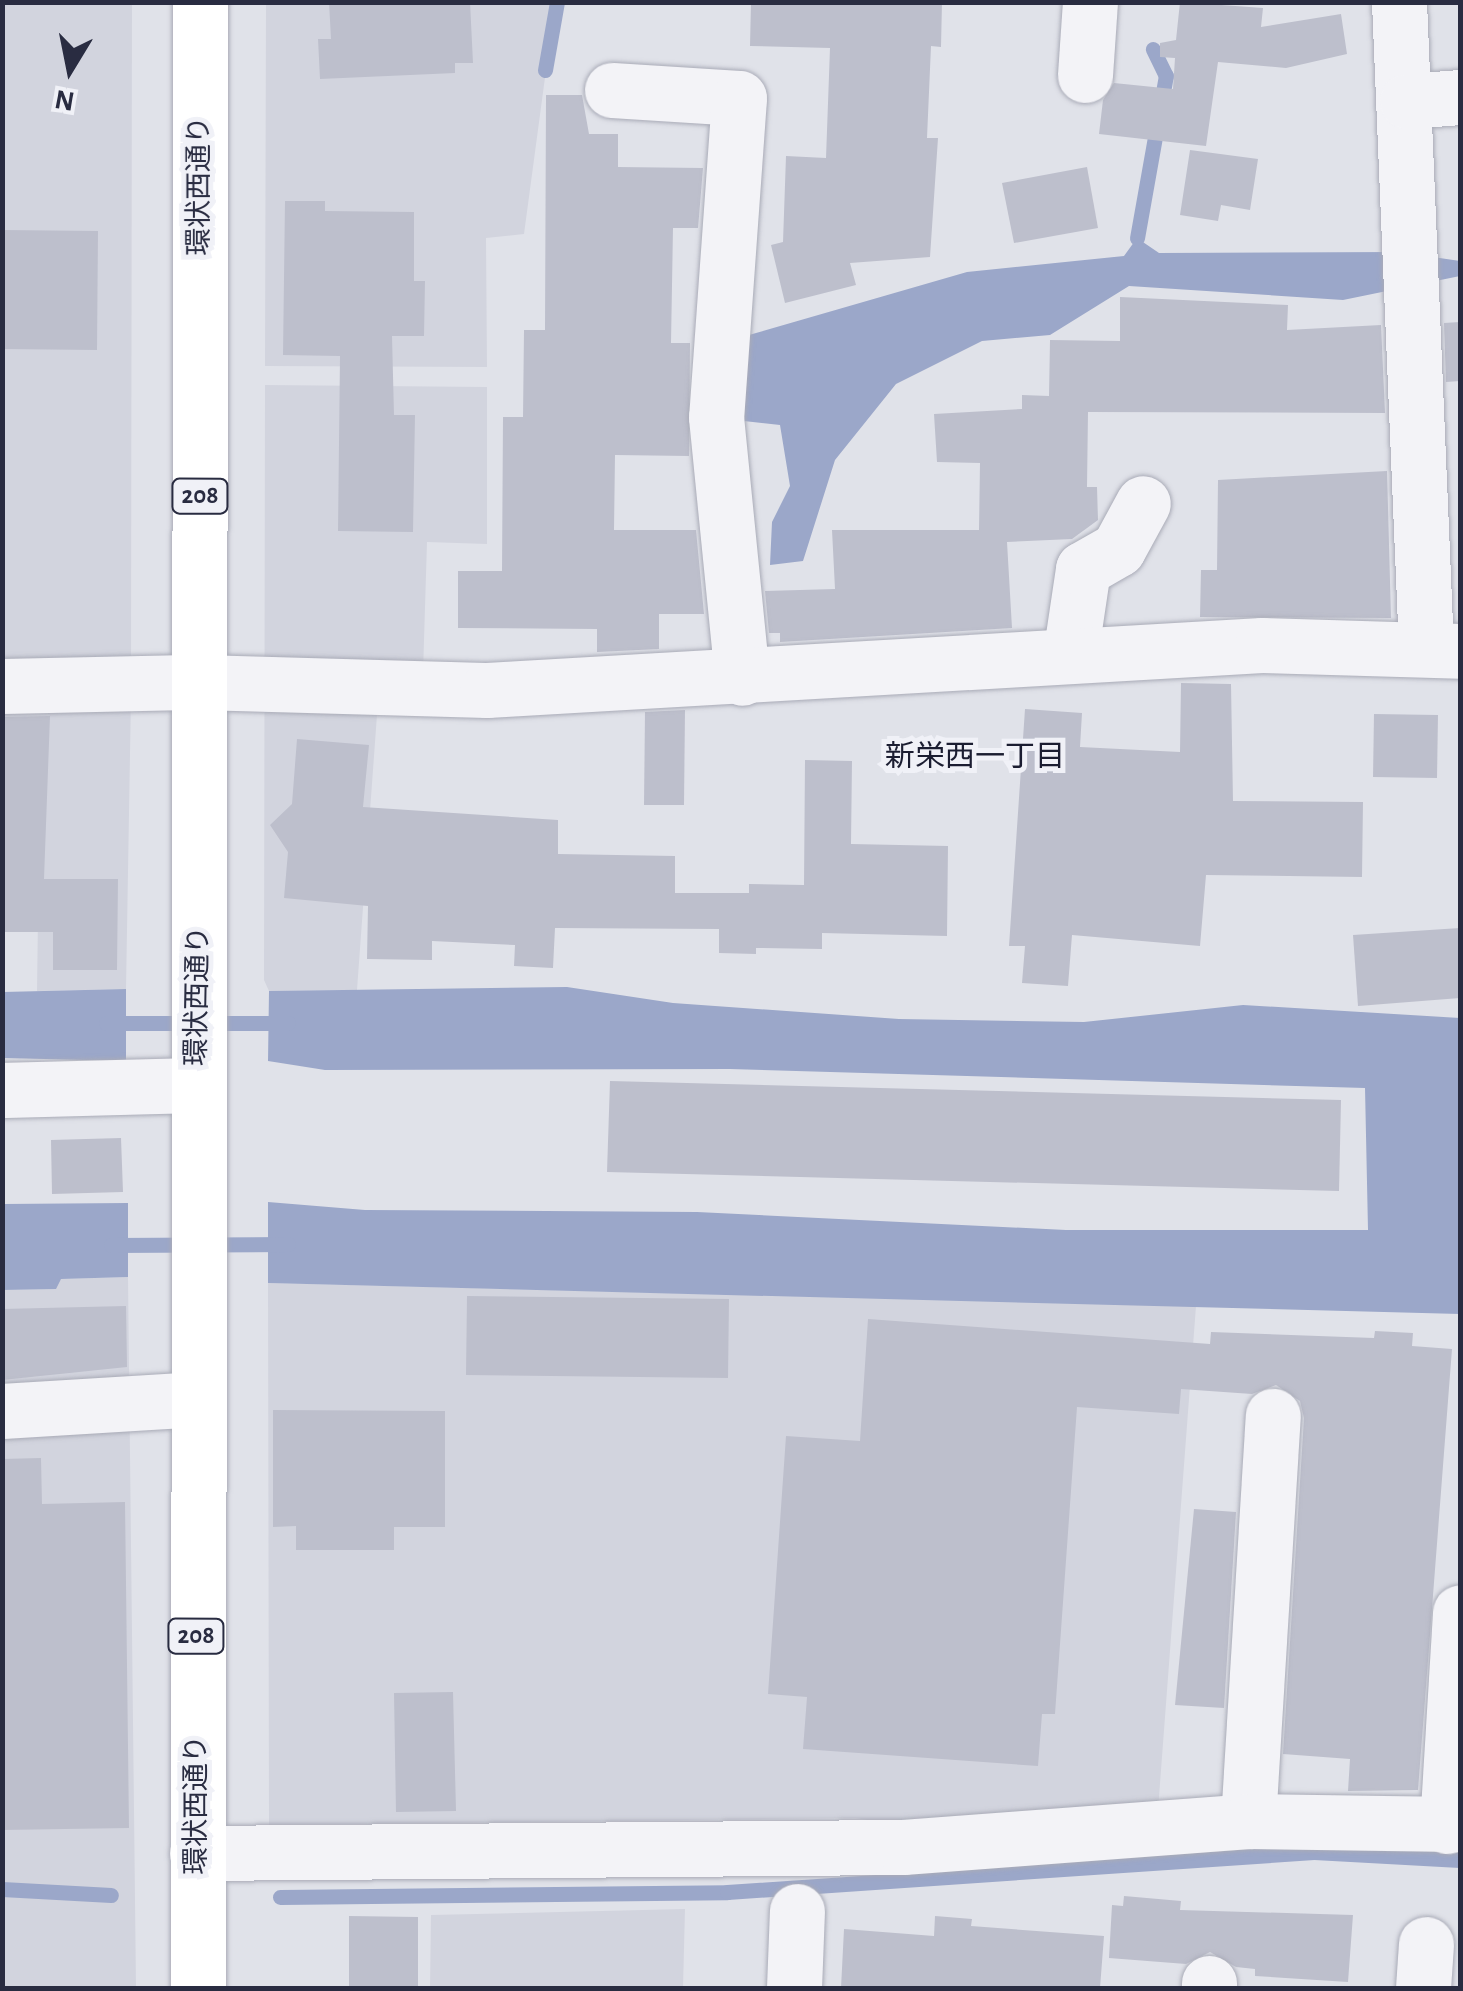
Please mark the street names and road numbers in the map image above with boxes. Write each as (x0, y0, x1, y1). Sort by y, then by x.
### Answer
street label: 環状西通り (183, 116, 217, 256)
road number: 208 (170, 476, 230, 516)
street label: 環状西通り (180, 926, 216, 1066)
road number: 208 (166, 1616, 226, 1656)
street label: 環状西通り (180, 1735, 214, 1875)

